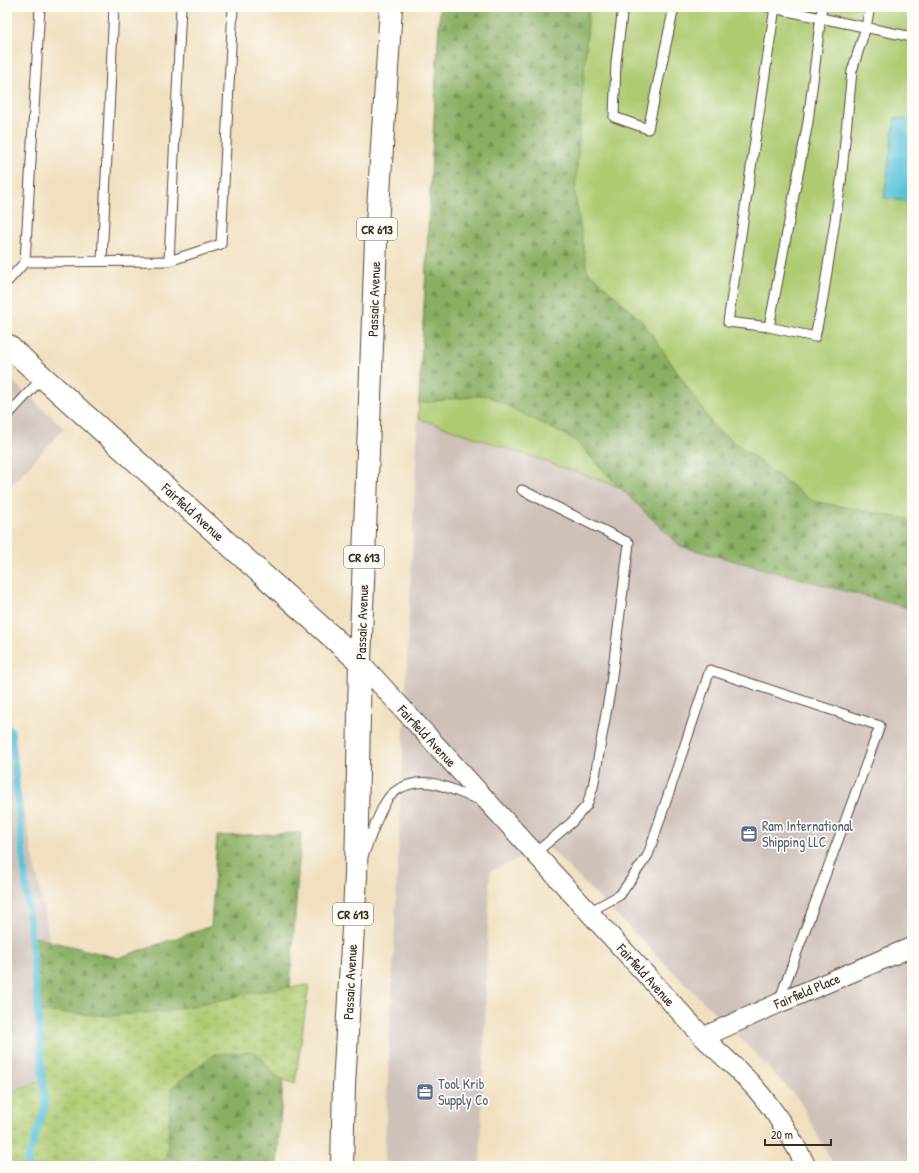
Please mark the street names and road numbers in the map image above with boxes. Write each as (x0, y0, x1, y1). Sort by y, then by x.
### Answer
road number: CR 613 (357, 218, 397, 240)
street label: Passaic Avenue (363, 260, 384, 337)
street label: Fairfield Avenue (157, 478, 229, 545)
road number: CR 613 (344, 546, 384, 568)
street label: Passaic Avenue (351, 583, 372, 660)
street label: Fairfield Avenue (393, 700, 461, 771)
road number: CR 613 (333, 903, 373, 925)
street label: Fairfield Avenue (612, 938, 680, 1010)
street label: Passaic Avenue (338, 943, 361, 1020)
street label: Fairfield Place (770, 968, 843, 1013)

